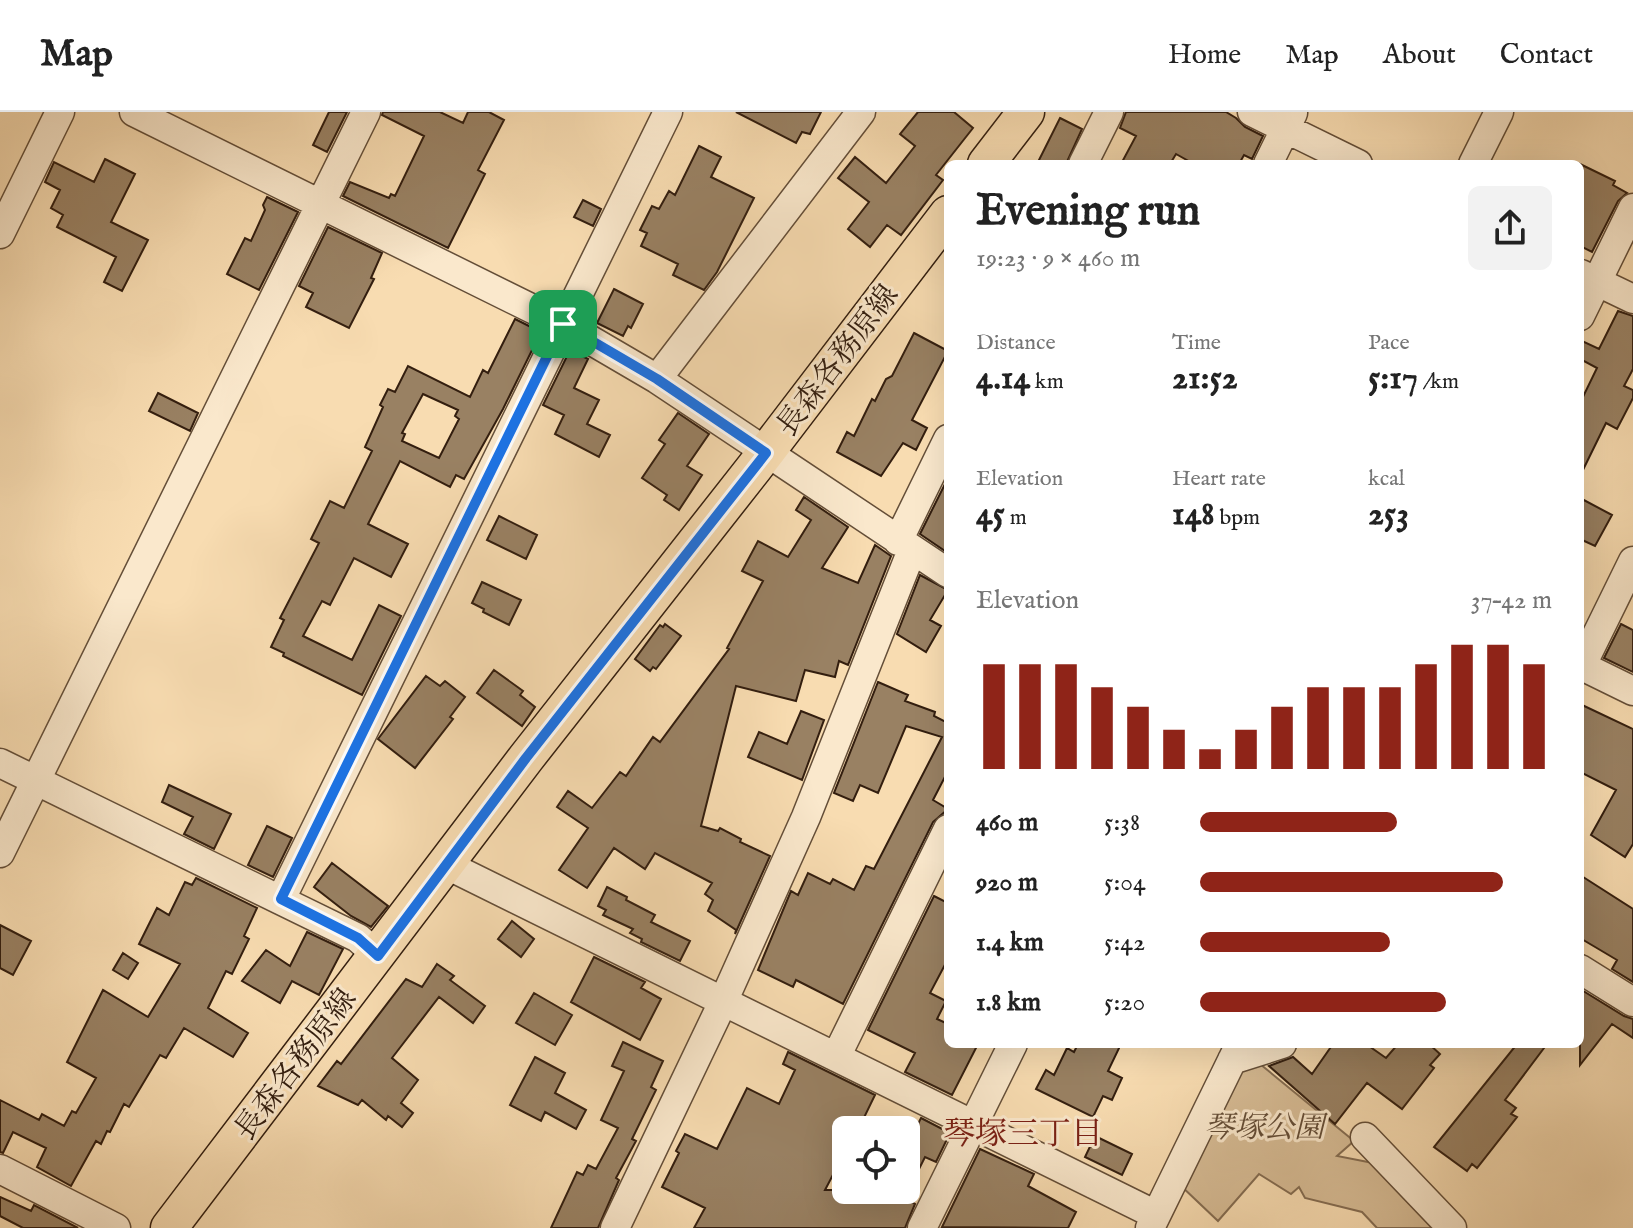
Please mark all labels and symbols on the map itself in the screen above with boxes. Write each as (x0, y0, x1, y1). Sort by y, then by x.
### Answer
street label: 長森各務原線 (769, 278, 908, 445)
pin (529, 290, 597, 358)
street label: 長森各務原線 (227, 982, 366, 1149)
park label: 琴塚公園 (1204, 1110, 1329, 1148)
district label: 琴塚三丁目 (943, 1115, 1103, 1156)

